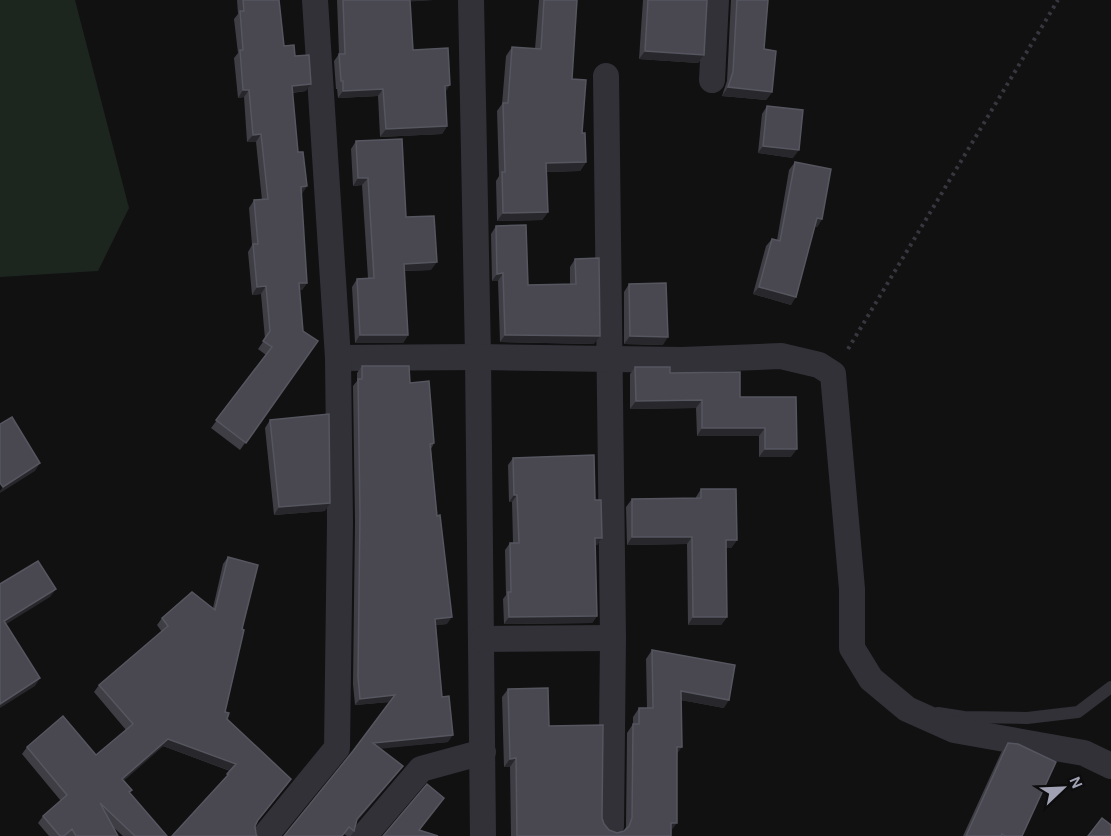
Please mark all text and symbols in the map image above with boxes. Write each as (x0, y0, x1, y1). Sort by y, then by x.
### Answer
north arrow (1033, 758, 1093, 818)
text: N (1065, 773, 1087, 791)

